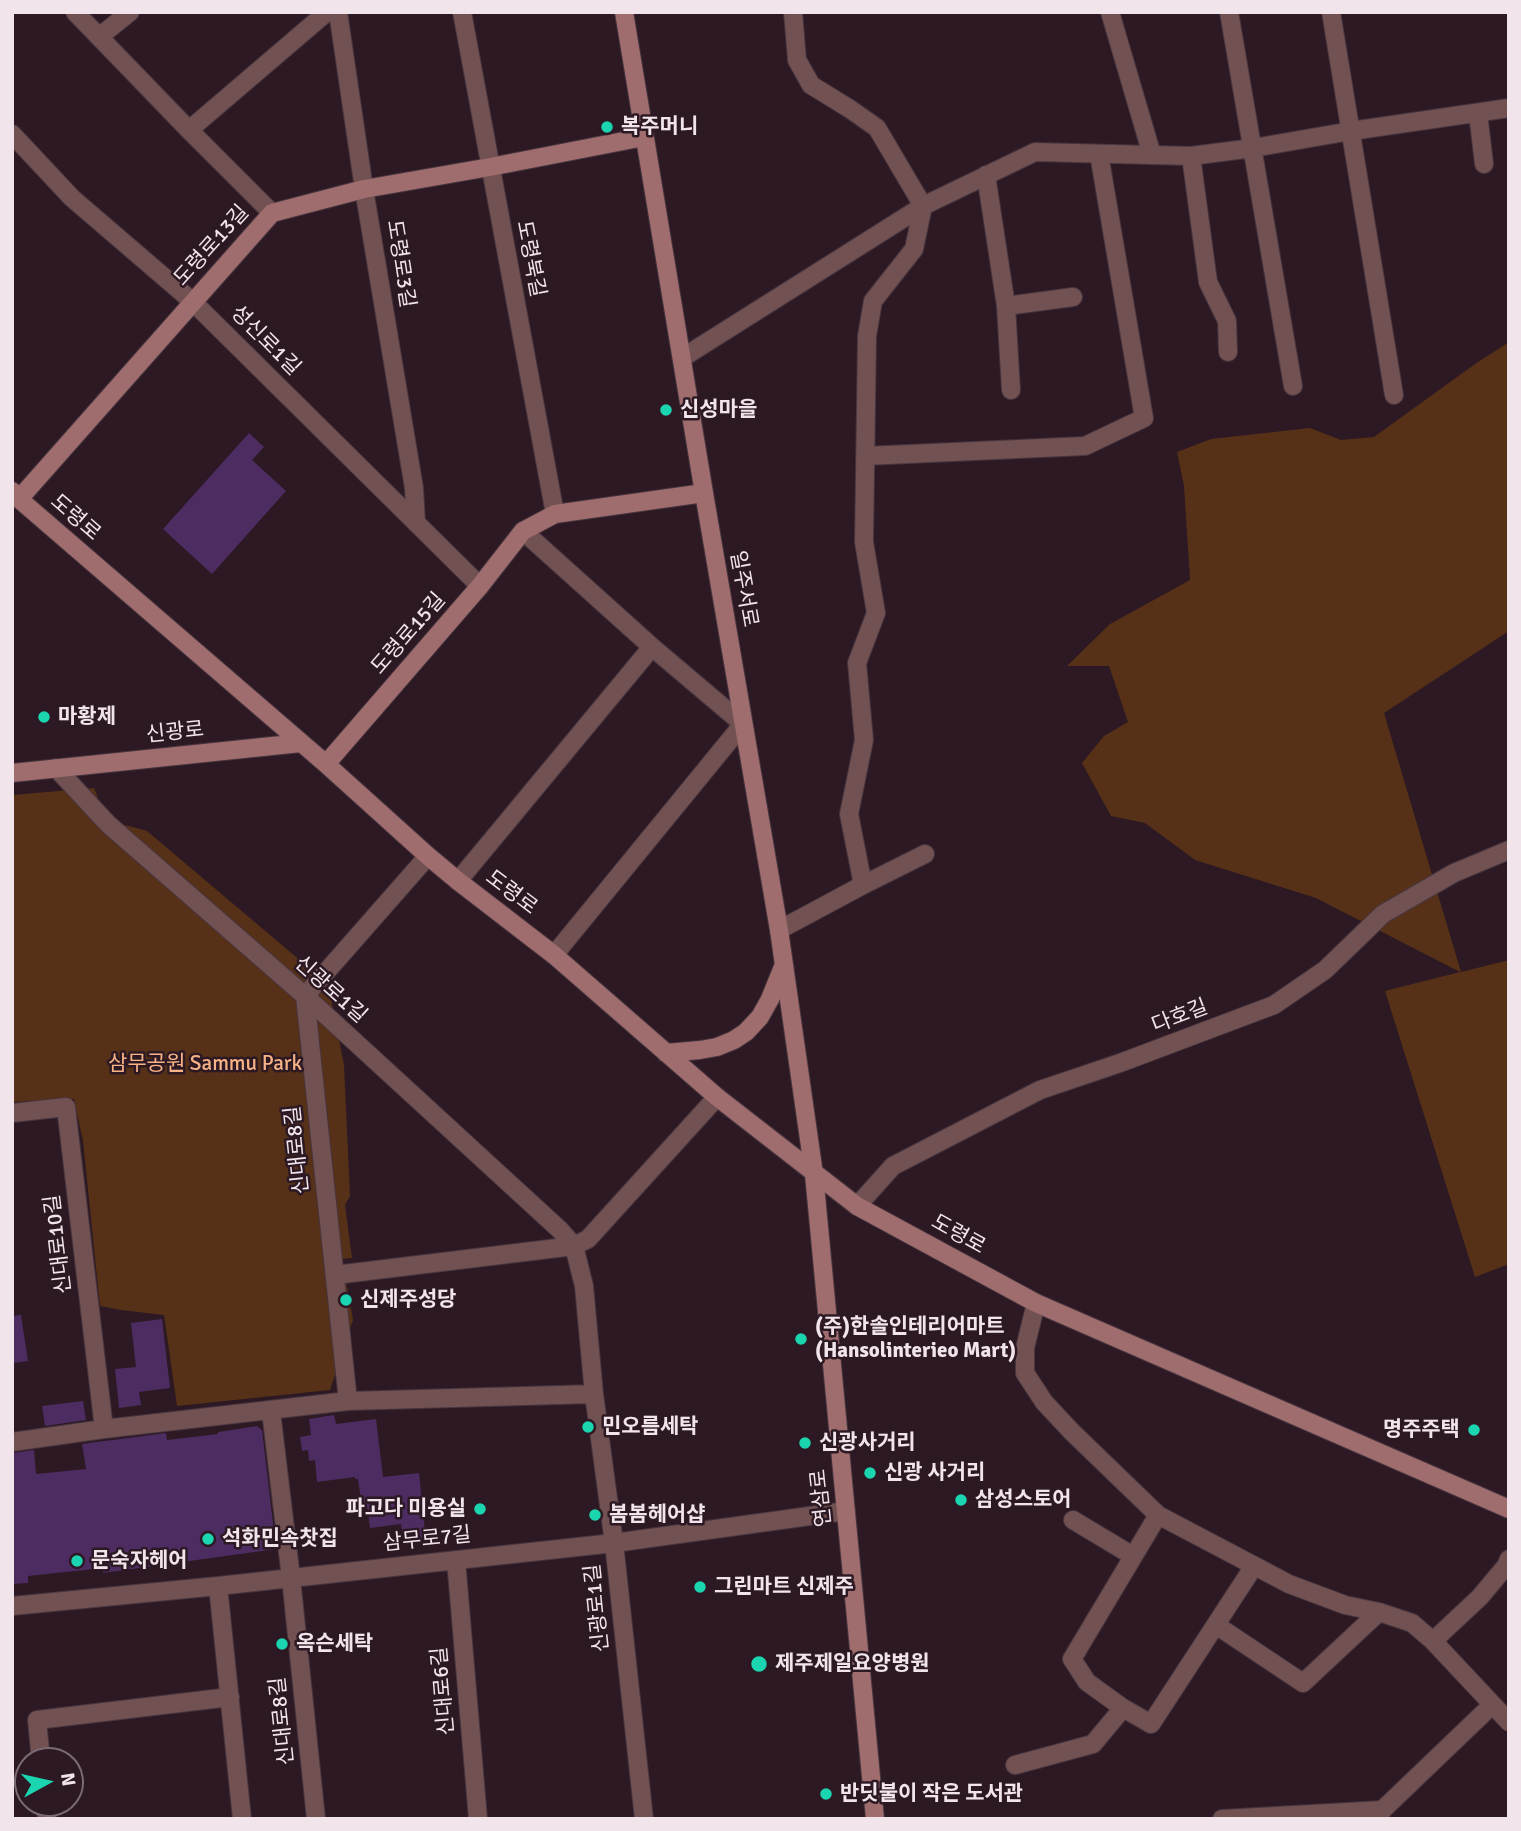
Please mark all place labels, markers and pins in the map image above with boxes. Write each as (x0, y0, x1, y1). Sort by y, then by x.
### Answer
place label: 복주머니 (621, 114, 698, 140)
marker: 복주머니 (599, 119, 615, 135)
place label: 신성마을 (680, 397, 757, 423)
marker: 신성마을 (658, 402, 674, 418)
place label: 마황제 (58, 704, 116, 730)
marker: 마황제 (36, 709, 52, 725)
place label: 신제주성당 (360, 1287, 457, 1313)
marker: 신제주성당 (338, 1292, 354, 1308)
place label: (주)한솔인테리어마트 (Hansolinterieo Mart) (815, 1314, 1016, 1364)
marker: (주)한솔인테리어마트 (Hansolinterieo Mart) (793, 1331, 809, 1347)
place label: 민오름세탁 (602, 1414, 699, 1440)
place label: 명주주택 (1383, 1417, 1460, 1443)
marker: 민오름세탁 (580, 1419, 596, 1435)
marker: 명주주택 (1466, 1422, 1482, 1438)
place label: 신광사거리 (819, 1430, 916, 1456)
marker: 신광사거리 (797, 1435, 813, 1451)
place label: 신광 사거리 (884, 1460, 985, 1486)
marker: 신광 사거리 (862, 1465, 878, 1481)
place label: 삼성스토어 (975, 1487, 1072, 1513)
marker: 삼성스토어 (953, 1492, 969, 1508)
place label: 파고다 미용실 (345, 1496, 466, 1522)
marker: 파고다 미용실 (472, 1501, 488, 1517)
place label: 봄봄헤어샵 (609, 1502, 706, 1528)
marker: 봄봄헤어샵 (587, 1507, 603, 1523)
place label: 석화민속찻집 (222, 1526, 338, 1552)
marker: 석화민속찻집 (200, 1531, 216, 1547)
place label: 문숙자헤어 (91, 1548, 188, 1574)
marker: 문숙자헤어 (69, 1553, 85, 1569)
place label: 그린마트 신제주 (714, 1574, 854, 1600)
marker: 그린마트 신제주 (692, 1579, 708, 1595)
place label: 옥슨세탁 (296, 1631, 373, 1657)
marker: 옥슨세탁 (274, 1636, 290, 1652)
place label: 제주제일요양병원 (775, 1651, 930, 1677)
marker: 제주제일요양병원 (749, 1654, 769, 1674)
place label: 반딧불이 작은 도서관 (840, 1781, 1023, 1807)
marker: 반딧불이 작은 도서관 (818, 1786, 834, 1802)

